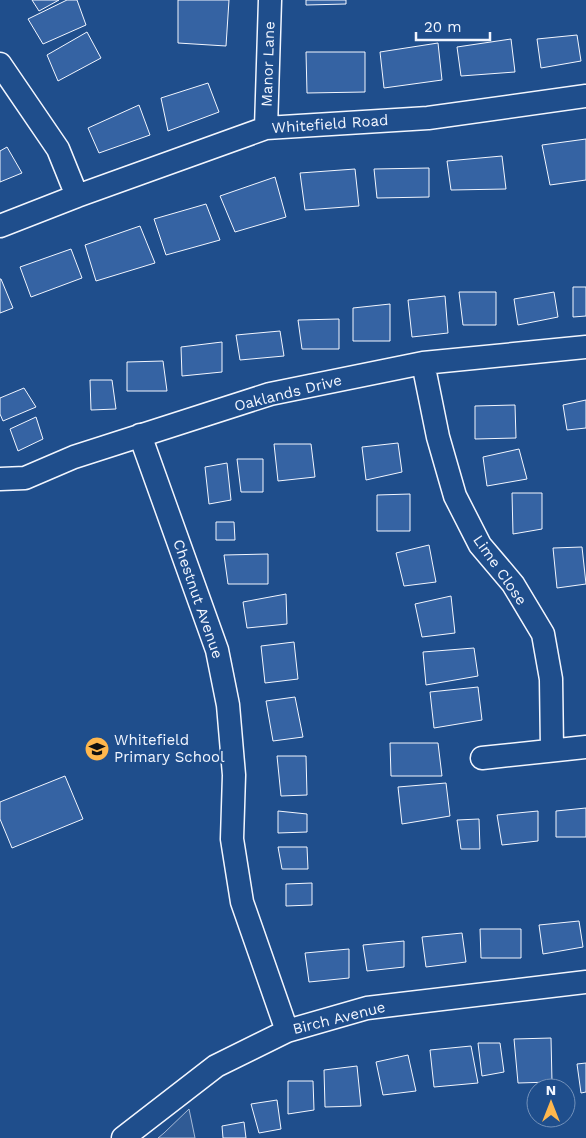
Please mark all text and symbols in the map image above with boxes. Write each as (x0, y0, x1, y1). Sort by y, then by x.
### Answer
scale bar (416, 10, 490, 42)
text: 20 m (424, 18, 462, 36)
street label: Manor Lane (258, 21, 278, 107)
street label: Whitefield Road (271, 111, 389, 137)
street label: Oaklands Drive (232, 371, 344, 415)
street label: Lime Close (469, 531, 531, 609)
street label: Chestnut Avenue (169, 537, 227, 661)
place label: Whitefield Primary School (114, 731, 225, 766)
school or university icon: Whitefield Primary School (84, 736, 110, 762)
street label: Birch Avenue (291, 998, 387, 1038)
north arrow (526, 1078, 576, 1128)
text: N (546, 1082, 556, 1098)

